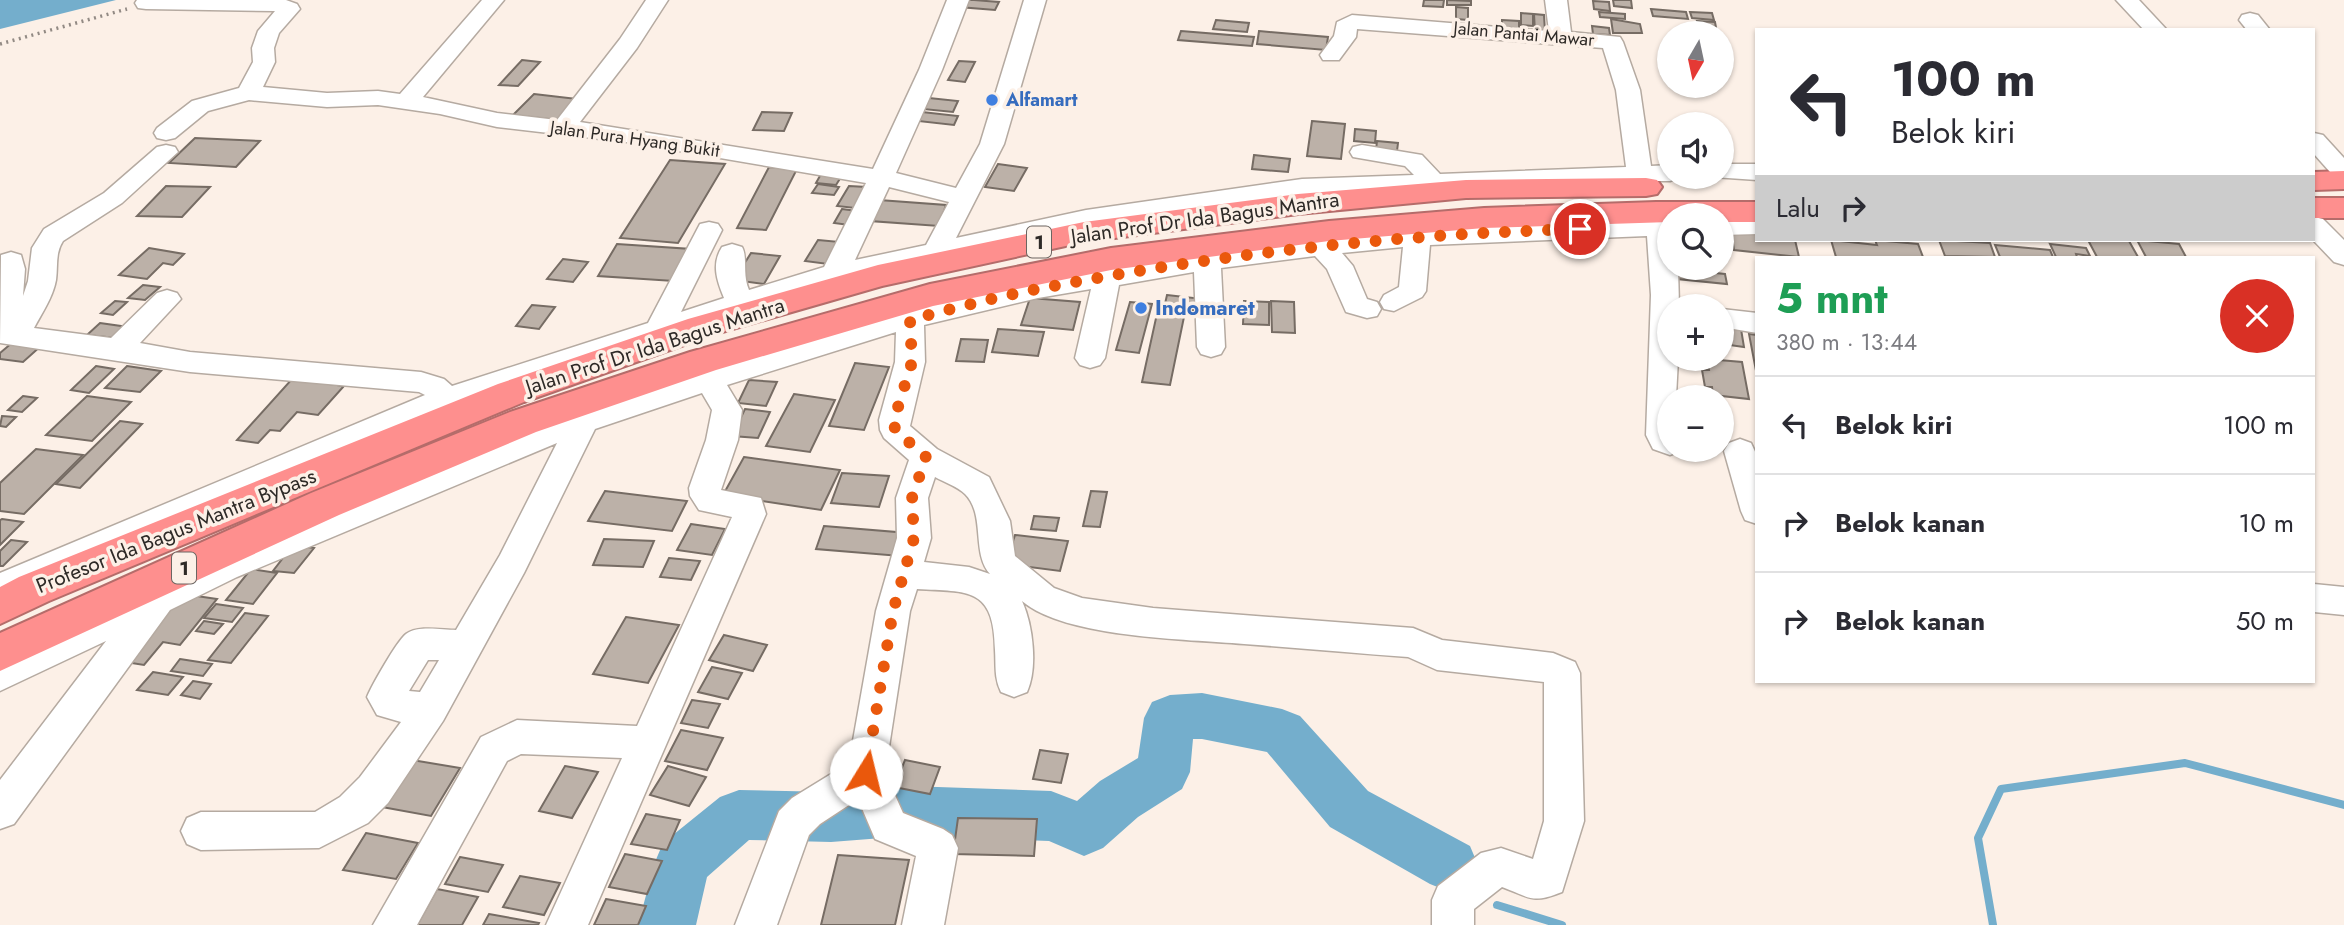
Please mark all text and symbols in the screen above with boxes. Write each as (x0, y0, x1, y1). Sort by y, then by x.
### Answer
street label: Jalan Pantai Mawar (1450, 15, 1596, 53)
north arrow (1657, 21, 1734, 98)
map controls (1657, 21, 1734, 462)
text: 100 m (1891, 44, 2036, 114)
icon: left (1776, 56, 1867, 147)
place label: Alfamart (1005, 87, 1078, 113)
marker: Alfamart (984, 92, 1000, 108)
text: Belok kiri (1891, 109, 2016, 155)
button: sound (1657, 112, 1734, 189)
street label: Jalan Pura Hyang Bukit (547, 114, 722, 164)
street label: Jalan Prof Dr Ida Bagus Mantra (1066, 184, 1341, 252)
text: Lalu (1776, 189, 1820, 227)
icon: right (1834, 189, 1872, 227)
pin (1550, 199, 1610, 259)
button: search (1657, 203, 1734, 280)
icon: arrive (1561, 210, 1599, 248)
road number: 1 (1027, 226, 1051, 258)
text: 5 mnt (1776, 268, 1888, 329)
button: close (2220, 279, 2294, 353)
street label: Jalan Prof Dr Ida Bagus Mantra (519, 290, 788, 403)
place label: Indomaret (1155, 293, 1255, 323)
button: + (1657, 294, 1734, 371)
marker: Indomaret (1133, 300, 1149, 316)
text: 380 m · 13:44 (1776, 325, 1917, 359)
button: − (1657, 385, 1734, 462)
icon: left (1776, 406, 1814, 444)
text: Belok kiri (1835, 406, 1952, 444)
text: 100 m (2223, 406, 2294, 444)
street label: Profesor Ida Bagus Mantra Bypass (32, 461, 320, 601)
icon: right (1776, 504, 1814, 542)
text: Belok kanan (1835, 504, 1985, 542)
text: 10 m (2239, 504, 2294, 542)
road number: 1 (172, 552, 196, 583)
icon: right (1776, 602, 1814, 640)
text: Belok kanan (1835, 602, 1985, 640)
text: 50 m (2236, 602, 2294, 640)
position arrow (829, 736, 903, 810)

